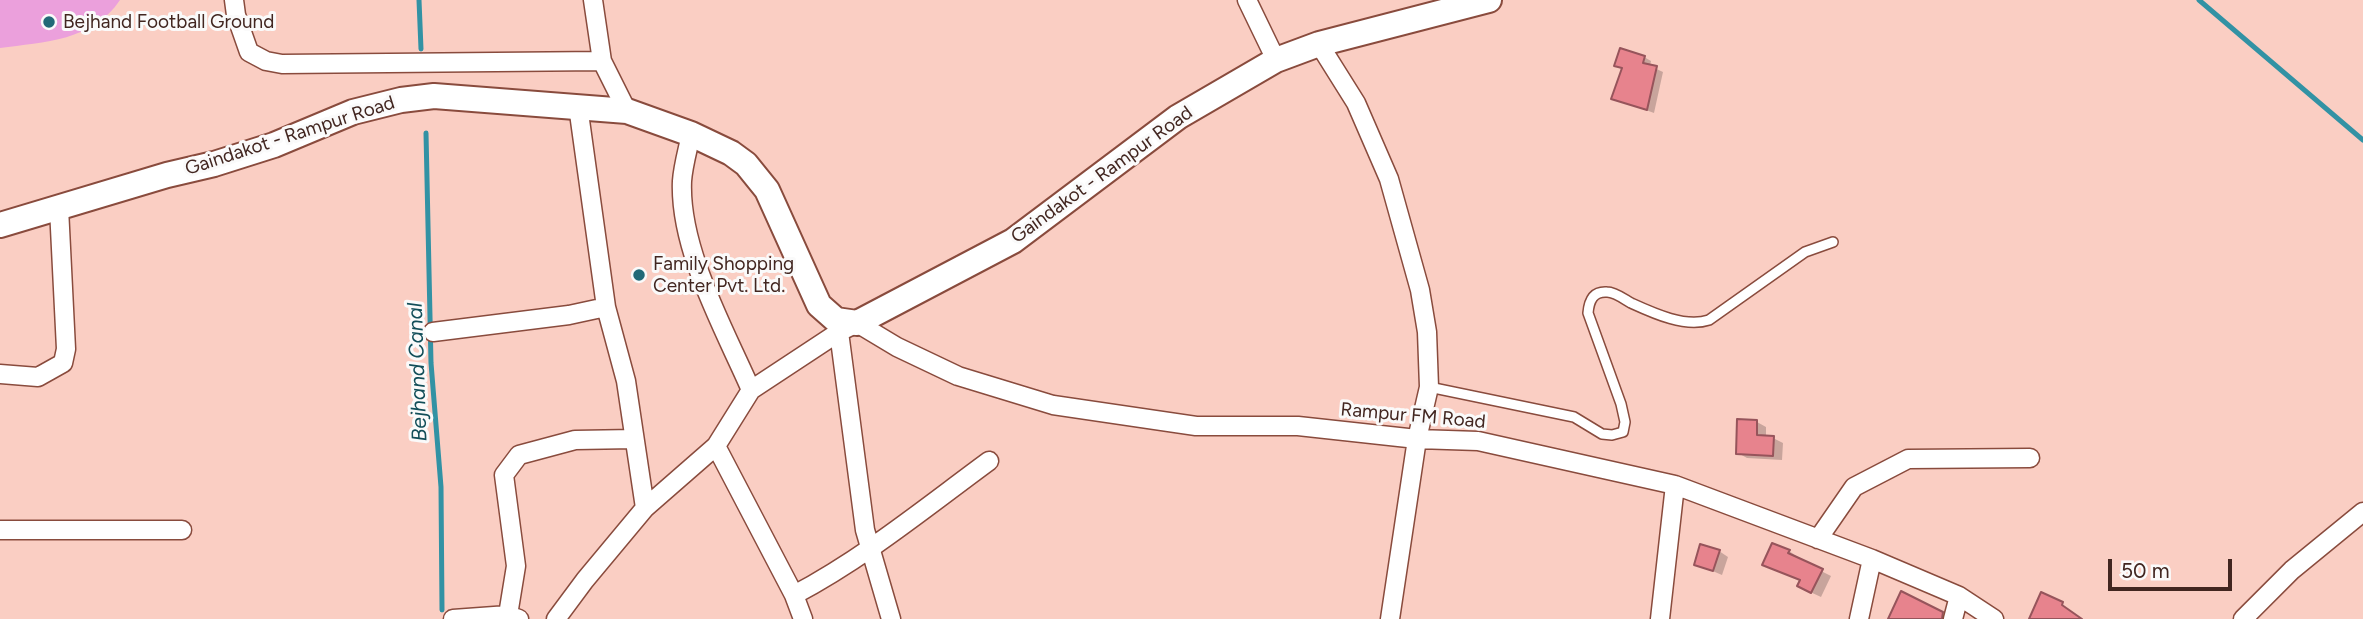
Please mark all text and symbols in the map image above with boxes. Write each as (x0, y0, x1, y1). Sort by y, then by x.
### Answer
place label: Bejhand Football Ground (63, 11, 274, 33)
marker: Bejhand Football Ground (41, 14, 57, 30)
street label: Gaindakot - Rampur Road (182, 91, 398, 181)
street label: Gaindakot - Rampur Road (1007, 101, 1197, 249)
place label: Family Shopping Center Pvt. Ltd. (653, 253, 794, 297)
marker: Family Shopping Center Pvt. Ltd. (631, 267, 647, 283)
water label: Bejhand Canal (403, 302, 433, 442)
street label: Rampur FM Road (1340, 398, 1486, 434)
scale bar (2111, 546, 2235, 590)
text: 50 m (2121, 558, 2170, 583)

